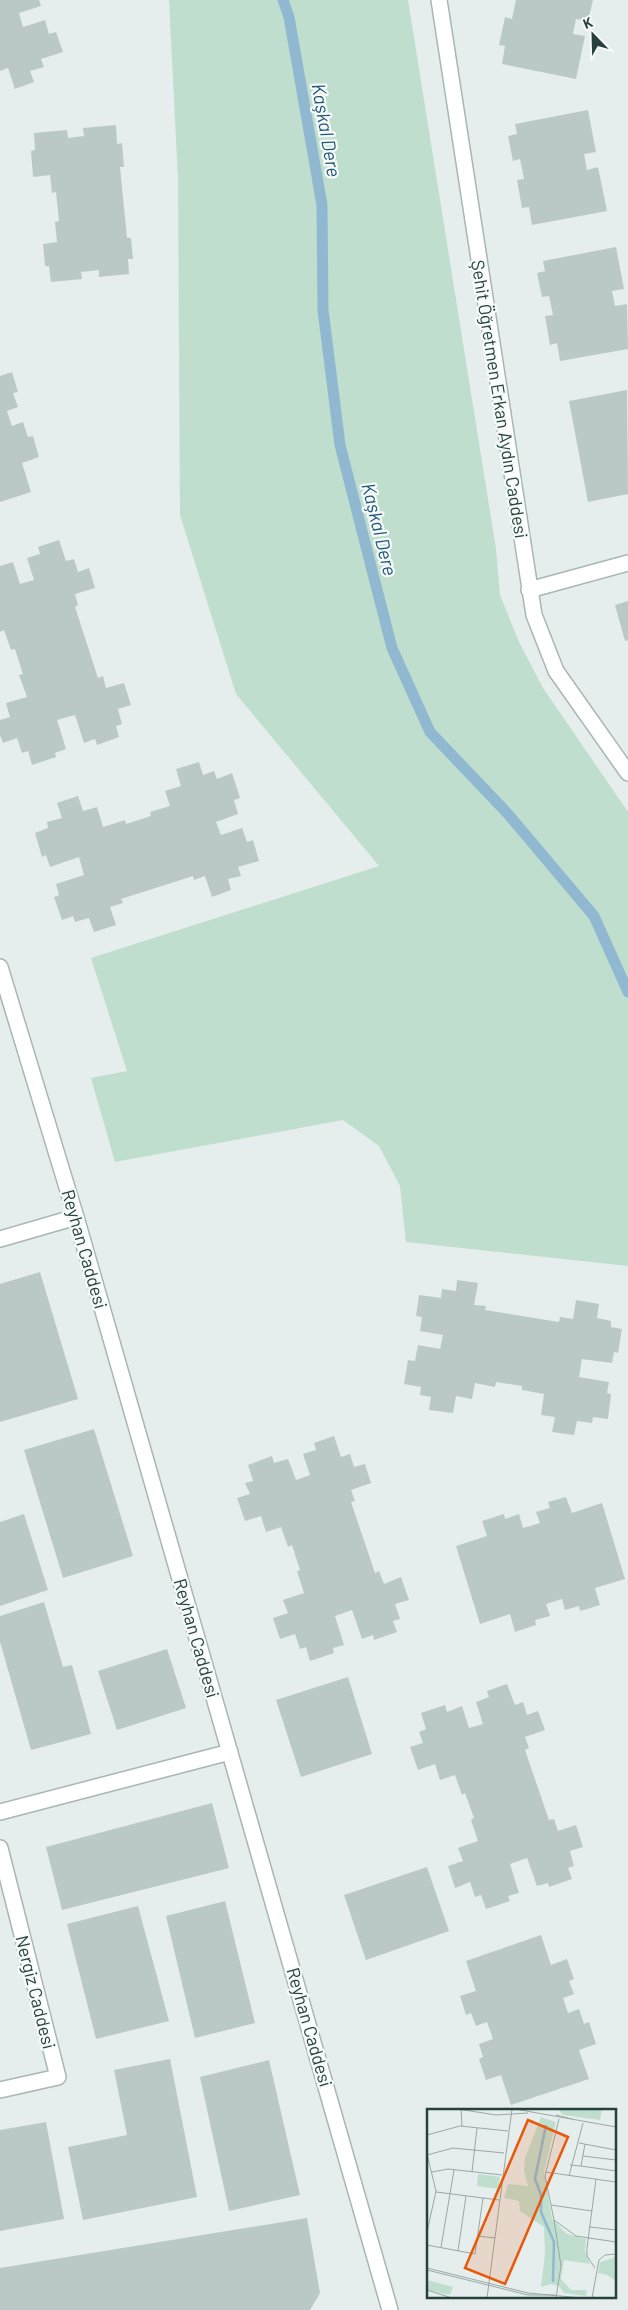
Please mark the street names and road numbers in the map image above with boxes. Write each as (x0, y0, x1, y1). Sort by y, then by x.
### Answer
street label: Şehit Öğretmen Erkan Aydın Caddesi (467, 258, 533, 540)
street label: Reyhan Caddesi (57, 1187, 113, 1311)
street label: Reyhan Caddesi (169, 1576, 225, 1700)
street label: Nergiz Caddesi (11, 1933, 61, 2051)
street label: Reyhan Caddesi (282, 1965, 338, 2089)

